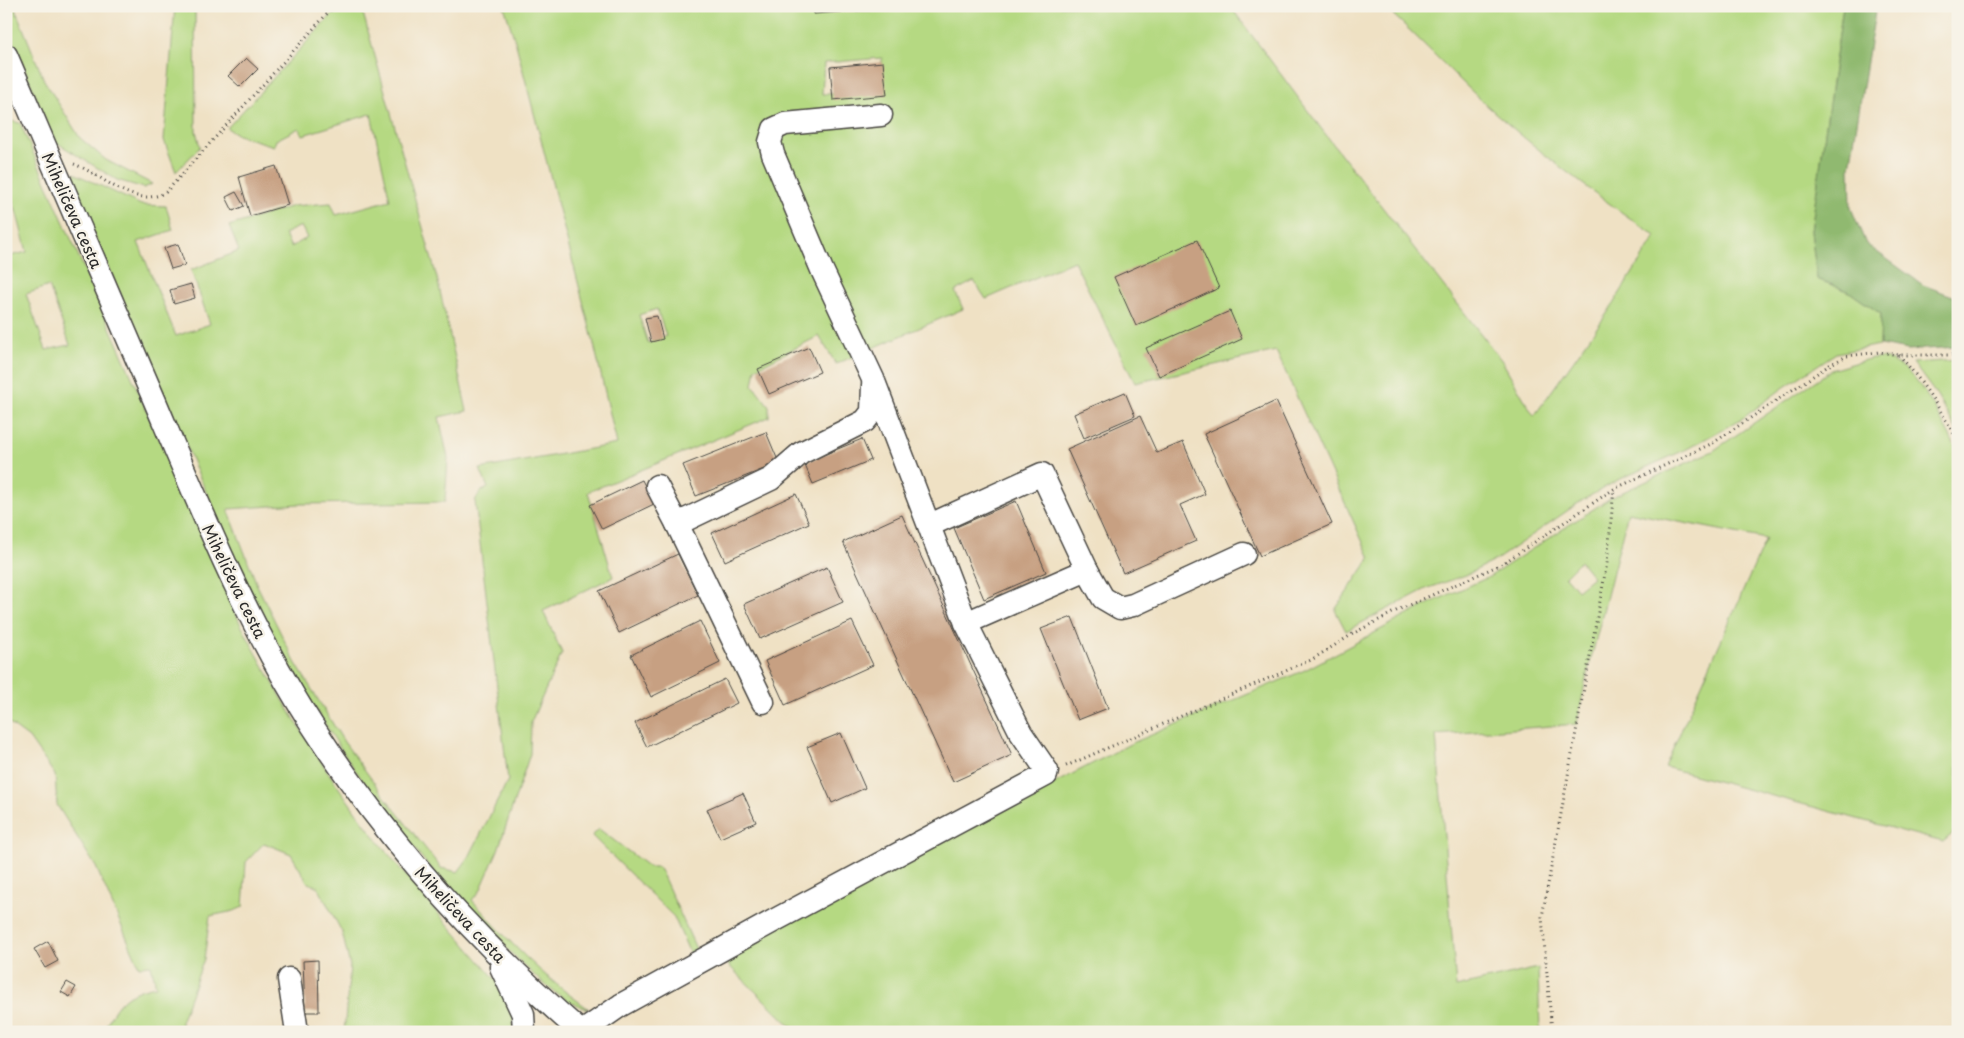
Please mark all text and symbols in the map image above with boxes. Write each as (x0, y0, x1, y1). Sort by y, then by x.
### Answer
street label: Miheličeva cesta (37, 148, 109, 272)
street label: Miheličeva cesta (197, 520, 273, 642)
street label: Miheličeva cesta (410, 860, 512, 968)

